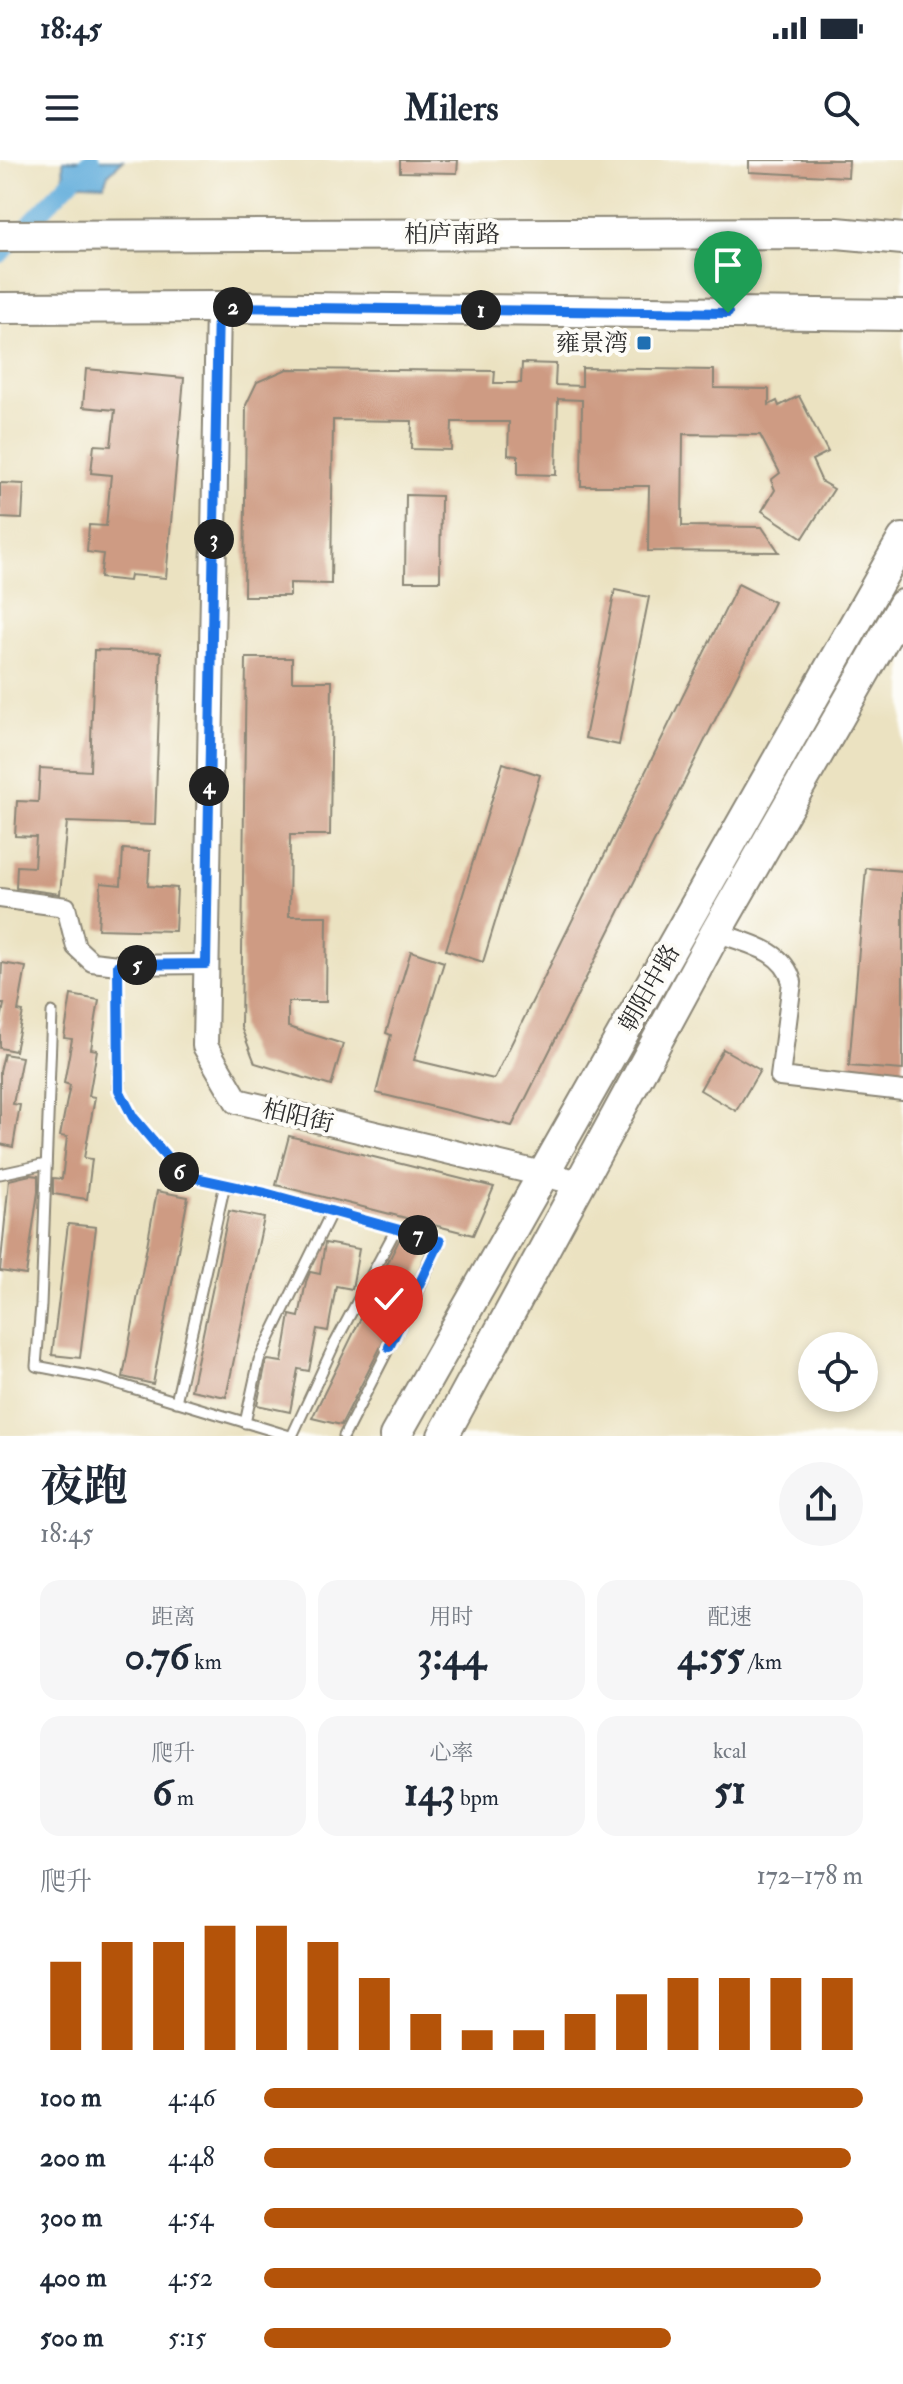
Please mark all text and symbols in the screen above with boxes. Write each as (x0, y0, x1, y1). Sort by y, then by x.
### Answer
text: 18:45 (40, 10, 102, 47)
icon: menu (40, 86, 84, 130)
text: Milers (404, 86, 499, 131)
icon: search (819, 86, 863, 130)
street label: 柏庐南路 (404, 219, 500, 250)
pin (694, 231, 762, 313)
icon: arrive (706, 243, 750, 287)
pin: 2 (213, 287, 253, 327)
pin: 1 (461, 290, 501, 330)
text: 2 (227, 293, 239, 321)
text: 1 (477, 296, 485, 324)
place label: 雍景湾 (556, 328, 628, 359)
marker: 雍景湾 (635, 334, 653, 352)
pin: 3 (194, 519, 234, 559)
text: 3 (210, 525, 218, 553)
pin: 4 (189, 766, 229, 806)
text: 4 (203, 772, 215, 800)
street label: 朝阳中路 (612, 939, 687, 1038)
pin: 5 (117, 945, 157, 985)
text: 5 (132, 951, 142, 979)
street label: 柏阳街 (259, 1093, 336, 1140)
pin: 6 (159, 1152, 199, 1192)
text: 6 (173, 1158, 185, 1186)
pin: 7 (398, 1215, 438, 1255)
text: 7 (413, 1221, 423, 1249)
pin (355, 1265, 423, 1347)
icon: check (367, 1277, 411, 1321)
map controls (798, 1332, 878, 1412)
button: locate (798, 1332, 878, 1412)
text: 夜跑 (40, 1460, 128, 1515)
button: share (779, 1462, 863, 1546)
text: 18:45 (40, 1518, 93, 1550)
text: 距离 (151, 1603, 195, 1631)
text: 用时 (429, 1603, 474, 1631)
text: 配速 (708, 1603, 752, 1631)
text: 0.76 (124, 1631, 190, 1682)
text: 3:44 (417, 1631, 486, 1682)
text: 4:55 (678, 1631, 744, 1682)
text: km (190, 1648, 222, 1676)
text: /km (744, 1648, 782, 1676)
text: kcal (713, 1737, 747, 1765)
text: 爬升 (151, 1739, 195, 1767)
text: 心率 (429, 1739, 474, 1767)
text: 51 (714, 1765, 746, 1816)
text: 6 (152, 1767, 172, 1818)
text: 143 (404, 1767, 455, 1818)
text: m (172, 1784, 194, 1812)
text: bpm (455, 1784, 499, 1812)
text: 172–178 m (756, 1860, 863, 1892)
text: 爬升 (40, 1866, 92, 1898)
text: 100 m (40, 2082, 101, 2114)
text: 4:46 (168, 2082, 216, 2114)
text: 200 m (40, 2142, 105, 2174)
text: 4:48 (168, 2142, 215, 2174)
text: 300 m (40, 2202, 102, 2234)
text: 4:54 (168, 2202, 213, 2234)
text: 400 m (40, 2262, 106, 2294)
text: 4:52 (168, 2262, 213, 2294)
text: 500 m (40, 2322, 104, 2354)
text: 5:15 (168, 2322, 207, 2354)

